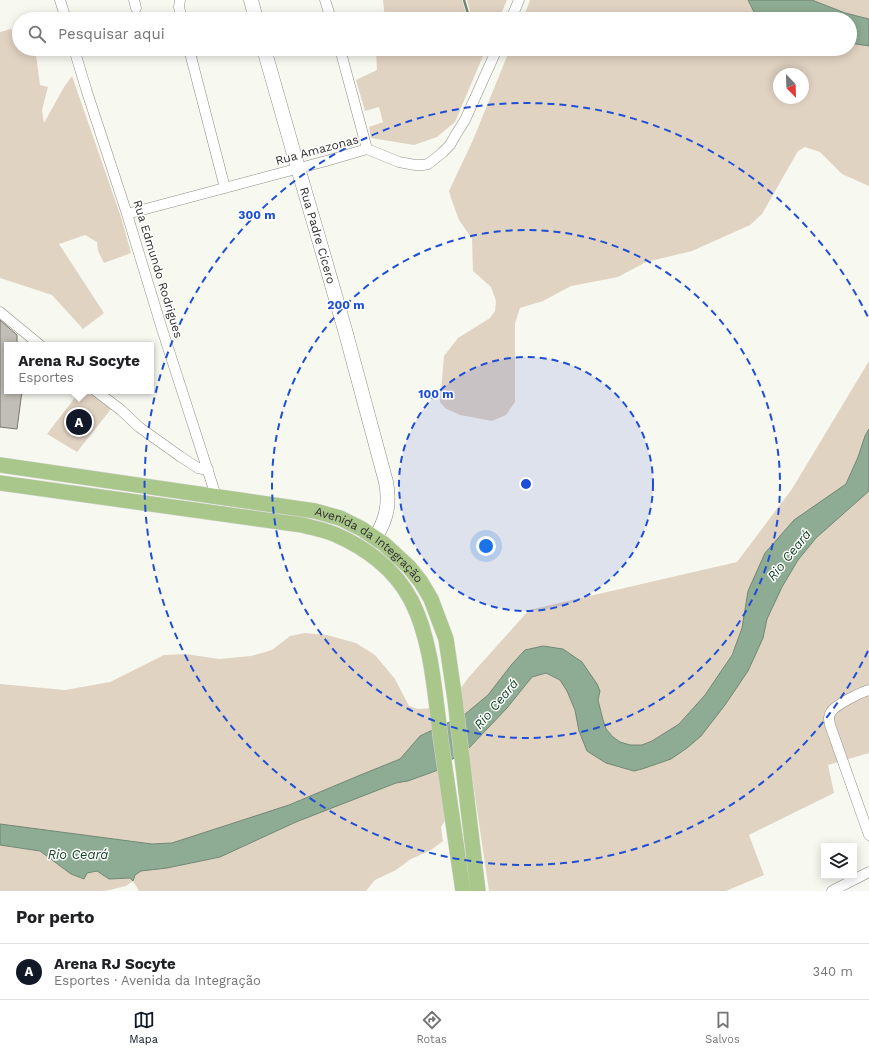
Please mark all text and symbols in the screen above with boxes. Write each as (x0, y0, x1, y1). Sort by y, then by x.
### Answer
search box (12, 12, 857, 56)
icon: search (26, 23, 48, 45)
text: Pesquisar aqui (58, 25, 165, 43)
north arrow (773, 68, 809, 104)
street label: Rua Amazonas (274, 132, 360, 168)
street label: Rua Padre Cícero (297, 185, 338, 286)
street label: Rua Edmundo Rodrigues (130, 198, 186, 340)
text: 300 m (238, 208, 276, 222)
text: 200 m (327, 298, 365, 312)
popup (4, 342, 154, 394)
text: Arena RJ Socyte (18, 352, 140, 370)
text: Esportes (18, 370, 74, 385)
text: 100 m (418, 387, 454, 401)
pin: A (66, 407, 92, 437)
centre of rings (519, 477, 533, 491)
street label: Avenida da Integração (313, 504, 426, 585)
water label: Rio Ceará (764, 527, 814, 583)
your location (476, 536, 496, 556)
water label: Rio Ceará (471, 676, 521, 732)
map controls (821, 843, 857, 879)
button: layers (821, 843, 857, 879)
water label: Rio Ceará (48, 847, 108, 862)
text: Por perto (16, 907, 94, 927)
text: Arena RJ Socyte (54, 955, 176, 973)
text: A (25, 964, 33, 979)
text: 340 m (813, 964, 853, 979)
text: Esportes · Avenida da Integração (54, 973, 261, 988)
tab: Mapa (129, 1009, 158, 1046)
tab: Rotas (416, 1009, 447, 1046)
tab: Salvos (705, 1009, 740, 1046)

